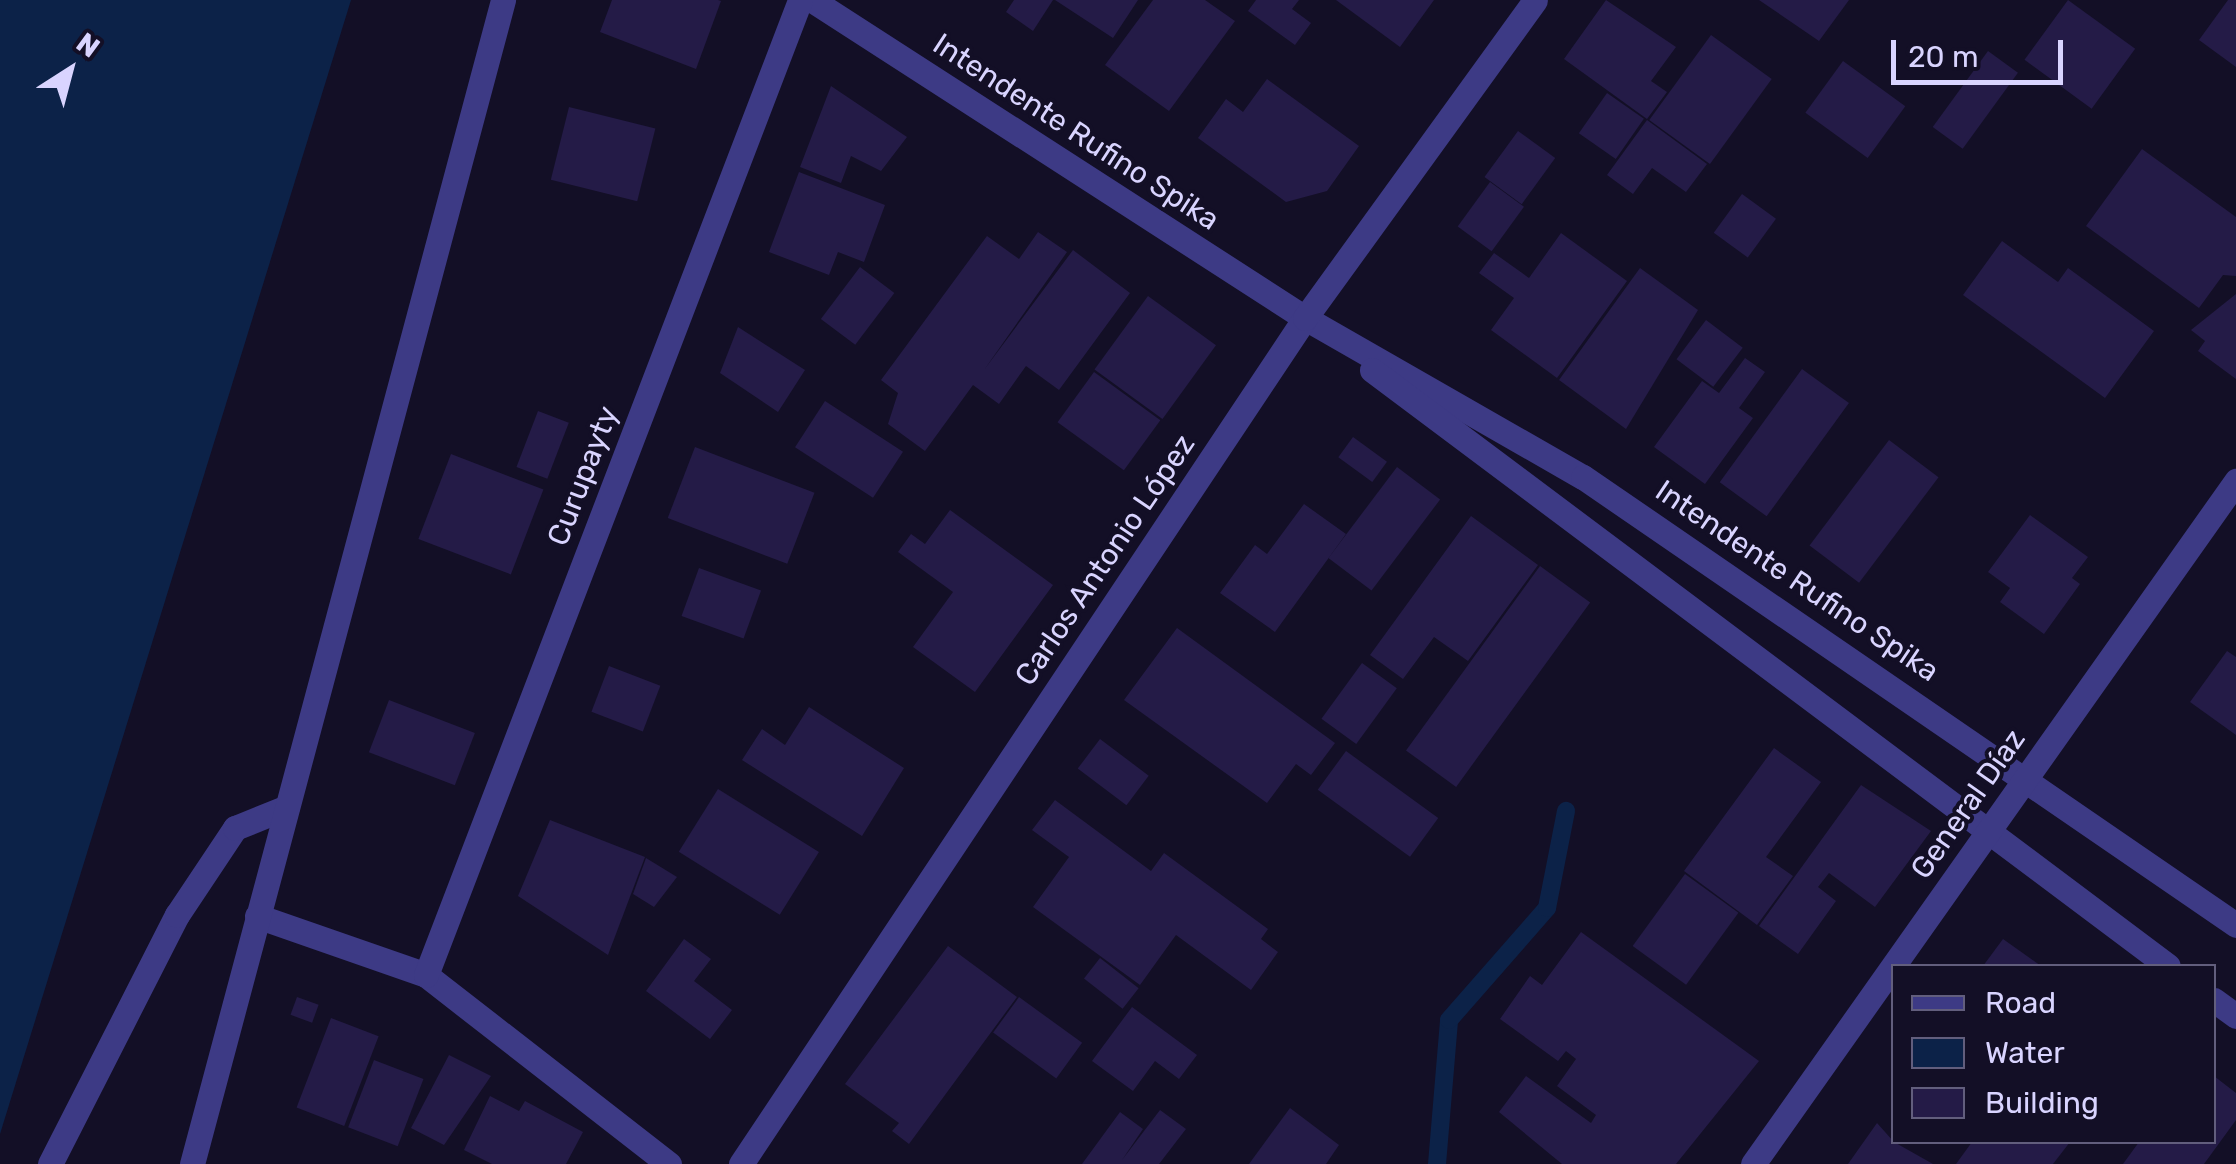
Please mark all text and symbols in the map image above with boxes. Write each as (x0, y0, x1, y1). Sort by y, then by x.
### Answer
north arrow (20, 20, 120, 120)
scale bar (1896, 20, 2068, 82)
text: N (70, 26, 106, 65)
street label: Intendente Rufino Spika (926, 26, 1226, 238)
text: 20 m (1908, 39, 1979, 75)
street label: Curupayty (540, 401, 626, 551)
street label: Carlos Antonio López (1007, 427, 1203, 693)
street label: Intendente Rufino Spika (1649, 473, 1945, 689)
street label: General Díaz (1903, 722, 2033, 886)
legend (1891, 964, 2216, 1144)
text: Road (1985, 985, 2056, 1021)
text: Water (1985, 1035, 2065, 1071)
text: Building (1985, 1085, 2099, 1121)

